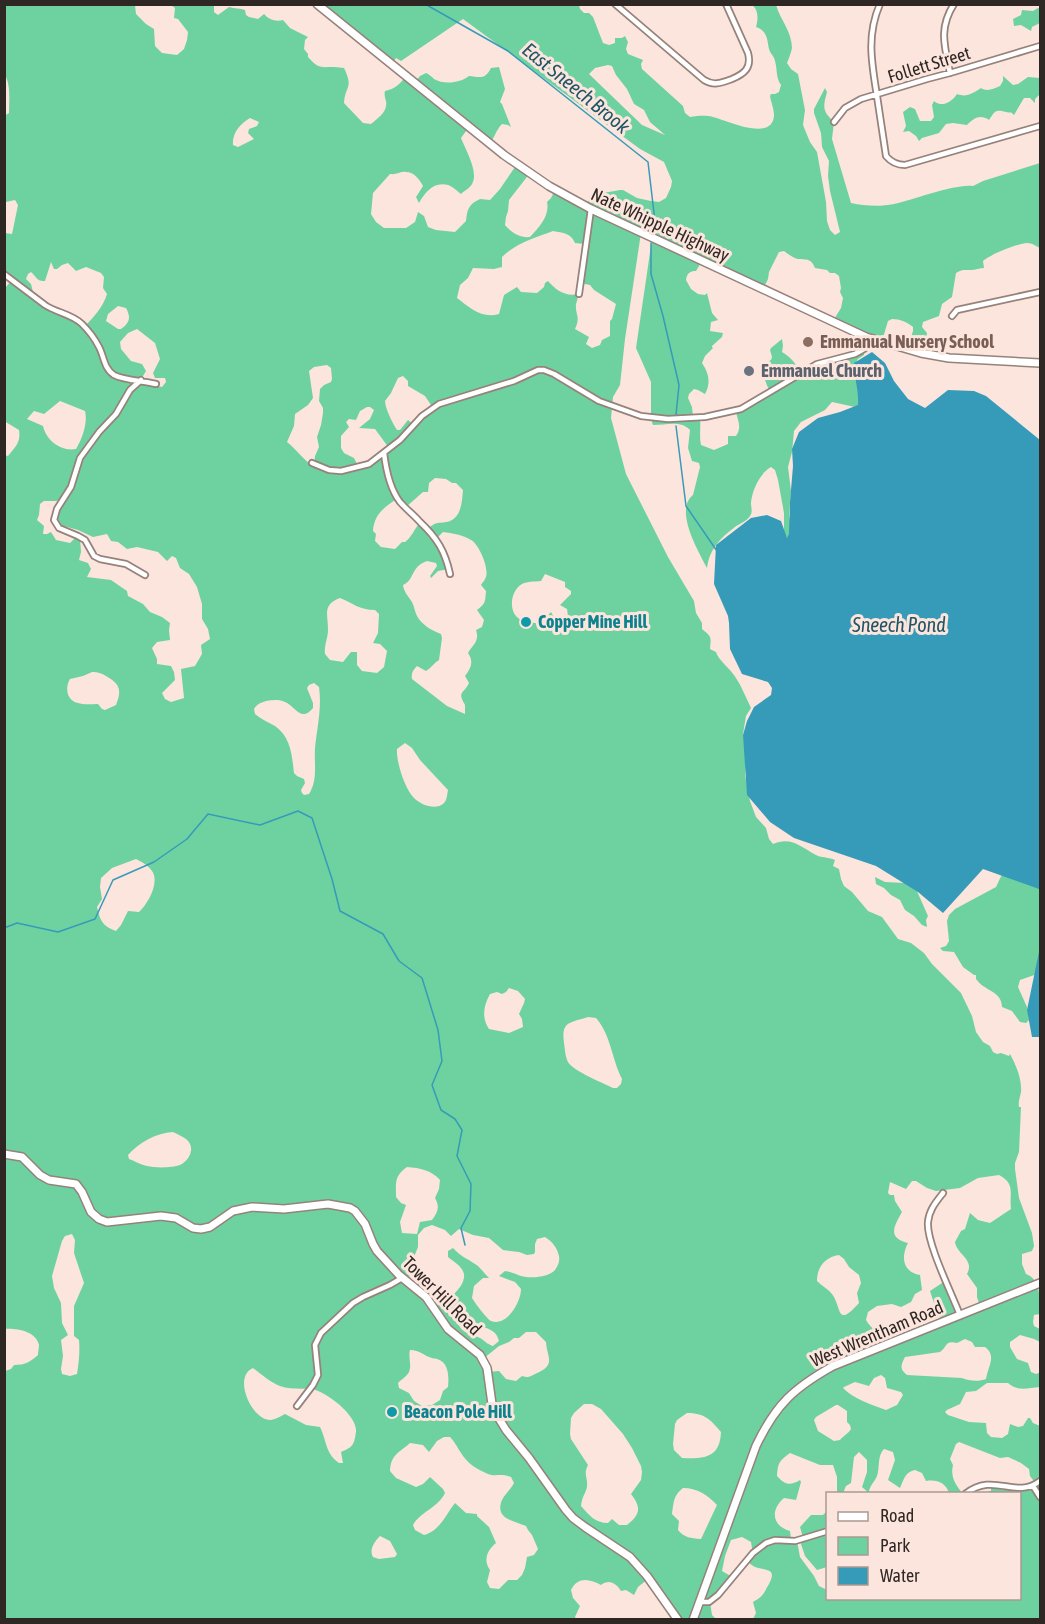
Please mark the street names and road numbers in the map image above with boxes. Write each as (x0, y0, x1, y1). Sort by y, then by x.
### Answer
street label: Follett Street (885, 42, 973, 87)
street label: Nate Whipple Highway (588, 183, 733, 266)
street label: Tower Hill Road (399, 1252, 486, 1339)
street label: West Wrentham Road (807, 1296, 946, 1371)

